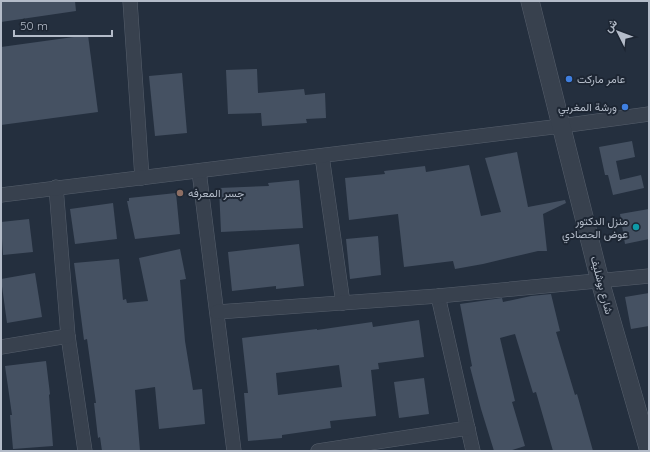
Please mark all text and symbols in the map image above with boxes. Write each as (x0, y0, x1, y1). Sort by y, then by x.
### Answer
scale bar (14, 12, 112, 38)
north arrow (598, 12, 638, 52)
text: ش (601, 16, 620, 35)
text: 50 m (20, 18, 48, 33)
place label: عامر ماركت (577, 72, 626, 86)
marker: عامر ماركت (564, 74, 574, 84)
place label: ورشة المغربي (558, 100, 617, 117)
marker: ورشة المغربي (620, 102, 630, 112)
place label: جسر المعرفه (188, 186, 244, 200)
marker: جسر المعرفه (175, 188, 185, 198)
place label: منزل الدكتور عوض الحصادي (562, 214, 628, 244)
marker: منزل الدكتور عوض الحصادي (631, 222, 641, 232)
street label: شارع بوشليف (587, 254, 617, 316)

